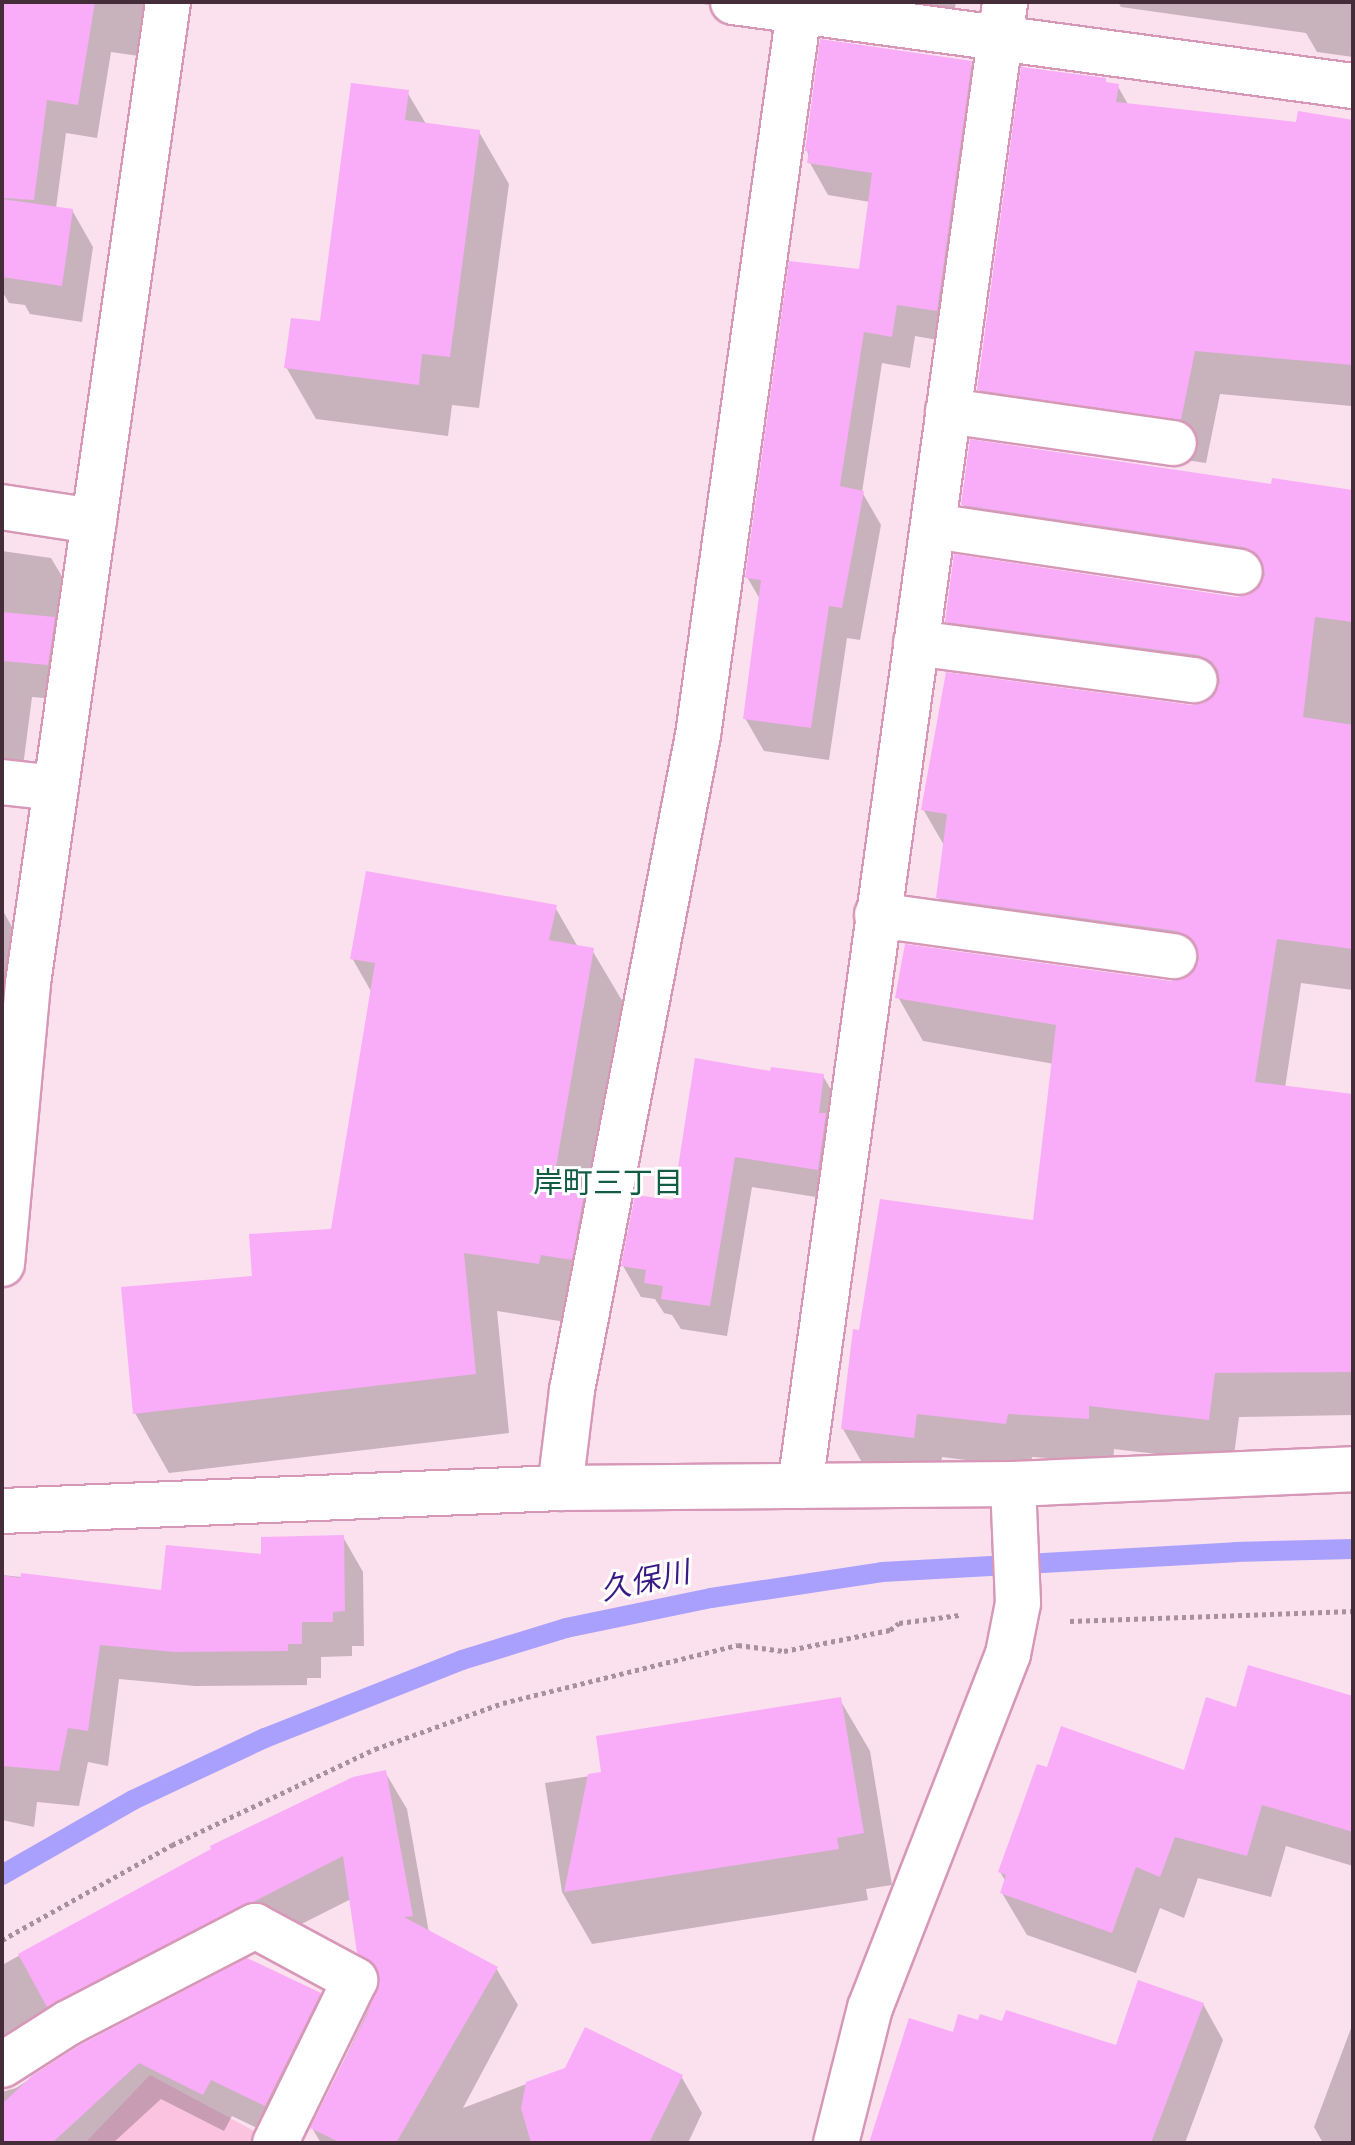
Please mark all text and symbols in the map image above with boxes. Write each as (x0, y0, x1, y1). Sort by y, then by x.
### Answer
district label: 岸町三丁目 (533, 1165, 683, 1201)
water label: 久保川 (597, 1554, 693, 1608)

